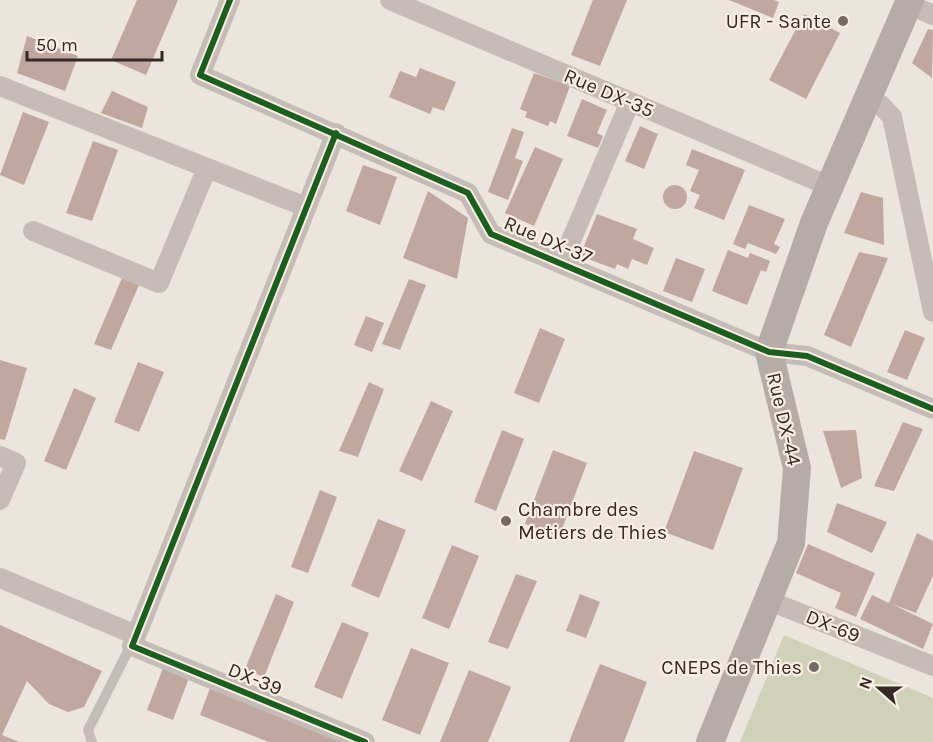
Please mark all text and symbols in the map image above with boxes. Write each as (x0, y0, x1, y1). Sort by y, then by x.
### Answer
place label: UFR - Sante (726, 10, 831, 33)
marker: UFR - Sante (836, 14, 850, 28)
scale bar (27, 24, 162, 62)
text: 50 m (36, 34, 78, 56)
street label: Rue DX-35 (561, 64, 657, 122)
street label: Rue DX-37 (500, 211, 596, 269)
street label: Rue DX-44 (762, 370, 806, 468)
place label: Chambre des Metiers de Thies (518, 498, 667, 544)
marker: Chambre des Metiers de Thies (499, 514, 513, 528)
street label: DX-69 (803, 605, 863, 647)
place label: CNEPS de Thies (661, 656, 802, 679)
street label: DX-39 (225, 658, 285, 700)
north arrow (849, 658, 909, 718)
marker: CNEPS de Thies (807, 660, 821, 674)
text: N (855, 674, 876, 692)

